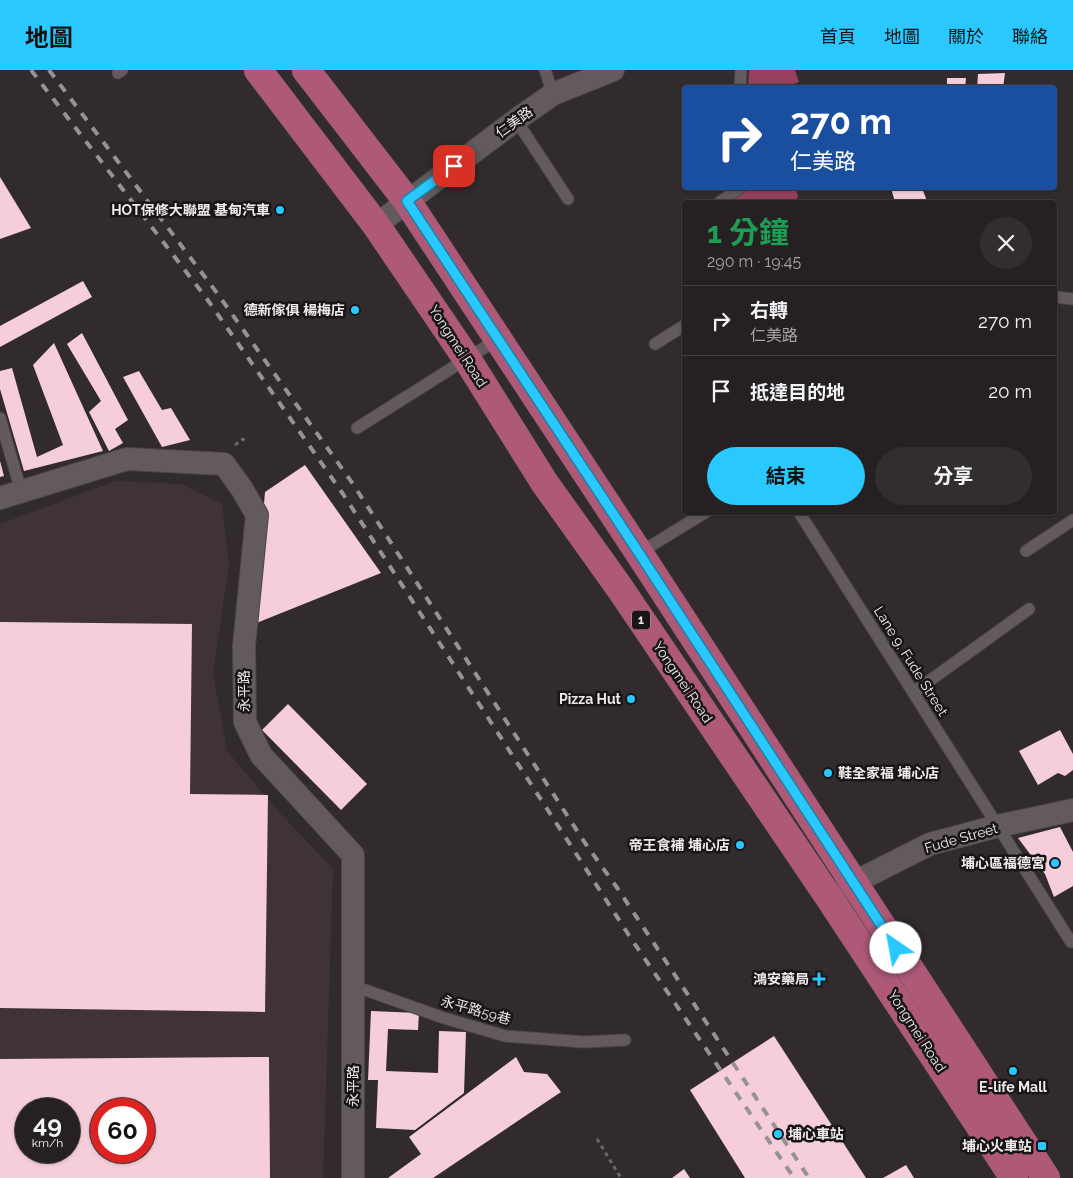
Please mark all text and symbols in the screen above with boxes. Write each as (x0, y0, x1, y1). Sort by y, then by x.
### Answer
text: 地圖 (25, 23, 73, 52)
text: 首頁 (820, 26, 856, 47)
text: 地圖 (884, 26, 920, 47)
text: 關於 (948, 26, 984, 47)
text: 聯絡 (1012, 26, 1048, 47)
text: 270 m (790, 101, 892, 142)
street label: 仁美路 (492, 103, 536, 141)
icon: right (707, 105, 772, 170)
pin (433, 145, 475, 187)
text: 仁美路 (790, 148, 856, 174)
icon: arrive (440, 152, 468, 180)
place label: HOT保修大聯盟 基甸汽車 (111, 202, 270, 218)
marker: HOT保修大聯盟 基甸汽車 (274, 204, 286, 216)
text: 1 分鐘 (707, 215, 789, 250)
button: close (980, 217, 1032, 269)
text: 290 m · 19:45 (707, 252, 801, 271)
text: 右轉 (750, 299, 788, 321)
place label: 德新傢俱 楊梅店 (244, 302, 345, 318)
street label: Yongmei Road (426, 302, 490, 390)
marker: 德新傢俱 楊梅店 (349, 304, 361, 316)
icon: right (707, 307, 735, 335)
text: 270 m (978, 310, 1032, 332)
text: 仁美路 (750, 326, 798, 345)
icon: arrive (707, 377, 735, 405)
text: 20 m (988, 380, 1032, 402)
text: 抵達目的地 (750, 381, 845, 403)
button: 結束 (707, 447, 865, 505)
button: 分享 (875, 447, 1032, 505)
street label: Lane 9, Fude Street (871, 603, 951, 719)
road number: 1 (632, 610, 650, 630)
street label: Yongmei Road (650, 638, 716, 726)
street label: 永平路 (236, 670, 252, 712)
place label: Pizza Hut (559, 691, 622, 707)
marker: Pizza Hut (625, 693, 637, 705)
place label: 鞋全家福 埔心店 (838, 765, 939, 781)
marker: 鞋全家福 埔心店 (822, 767, 834, 779)
street label: Fude Street (923, 820, 1000, 856)
place label: 帝王食補 埔心店 (629, 837, 730, 853)
marker: 帝王食補 埔心店 (734, 839, 746, 851)
place label: 埔心區福德宮 (961, 855, 1045, 871)
marker: 埔心區福德宮 (1049, 857, 1061, 869)
position arrow (869, 921, 921, 973)
place label: 鴻安藥局 (753, 971, 809, 987)
marker: 鴻安藥局 (813, 973, 825, 985)
street label: Yongmei Road (885, 987, 949, 1075)
street label: 永平路59巷 (439, 992, 513, 1028)
street label: 永平路 (345, 1065, 361, 1107)
marker: E-life Mall (1007, 1065, 1019, 1077)
place label: E-life Mall (979, 1079, 1048, 1095)
speed limit sign: 60 (90, 1098, 155, 1163)
text: 49 (33, 1109, 62, 1139)
place label: 埔心車站 (788, 1126, 844, 1142)
marker: 埔心車站 (772, 1128, 784, 1140)
text: km/h (32, 1136, 63, 1150)
place label: 埔心火車站 (962, 1138, 1032, 1154)
marker: 埔心火車站 (1036, 1140, 1048, 1152)

